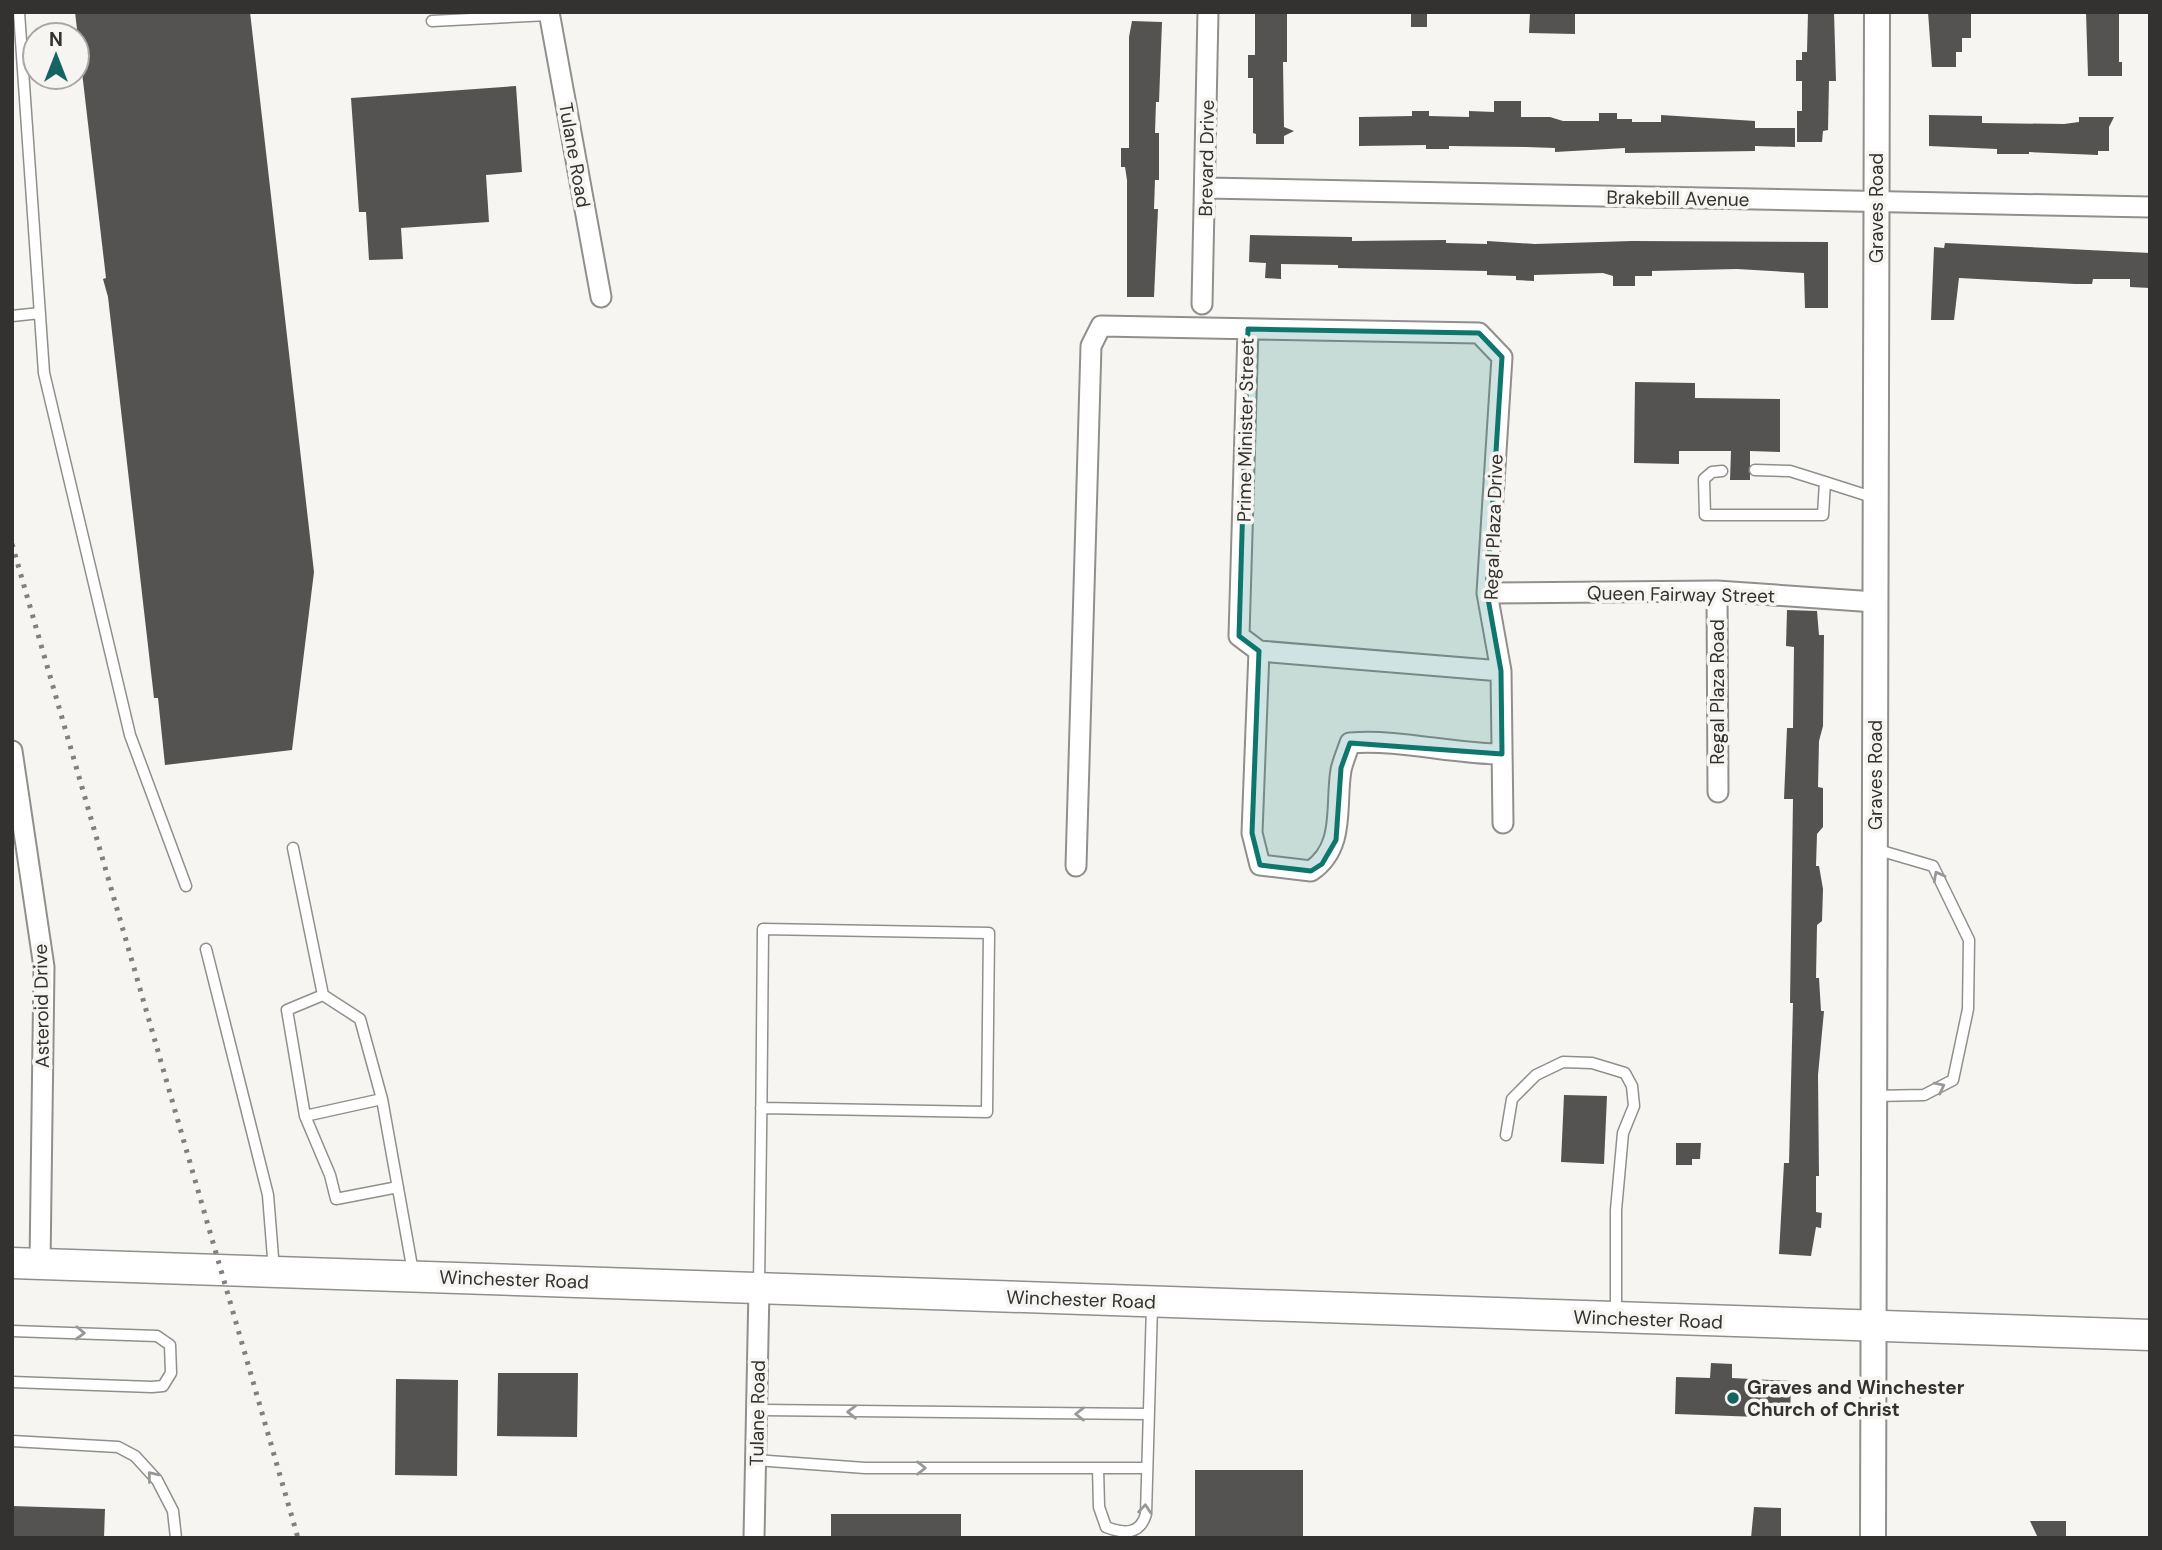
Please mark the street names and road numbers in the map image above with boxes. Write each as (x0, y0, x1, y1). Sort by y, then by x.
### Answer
street label: Brevard Drive (1193, 99, 1220, 217)
street label: Tulane Road (553, 101, 596, 210)
street label: Graves Road (1864, 153, 1889, 263)
street label: Brakebill Avenue (1606, 185, 1750, 212)
street label: Prime Minister Street (1231, 338, 1260, 522)
street label: Regal Plaza Drive (1478, 453, 1509, 601)
street label: Queen Fairway Street (1587, 580, 1775, 609)
street label: Regal Plaza Road (1705, 619, 1730, 765)
street label: Graves Road (1863, 720, 1888, 830)
street label: Asteroid Drive (28, 944, 55, 1068)
street label: Winchester Road (439, 1264, 589, 1295)
street label: Winchester Road (1006, 1284, 1156, 1315)
street label: Winchester Road (1573, 1304, 1723, 1335)
street label: Tulane Road (744, 1360, 771, 1466)

